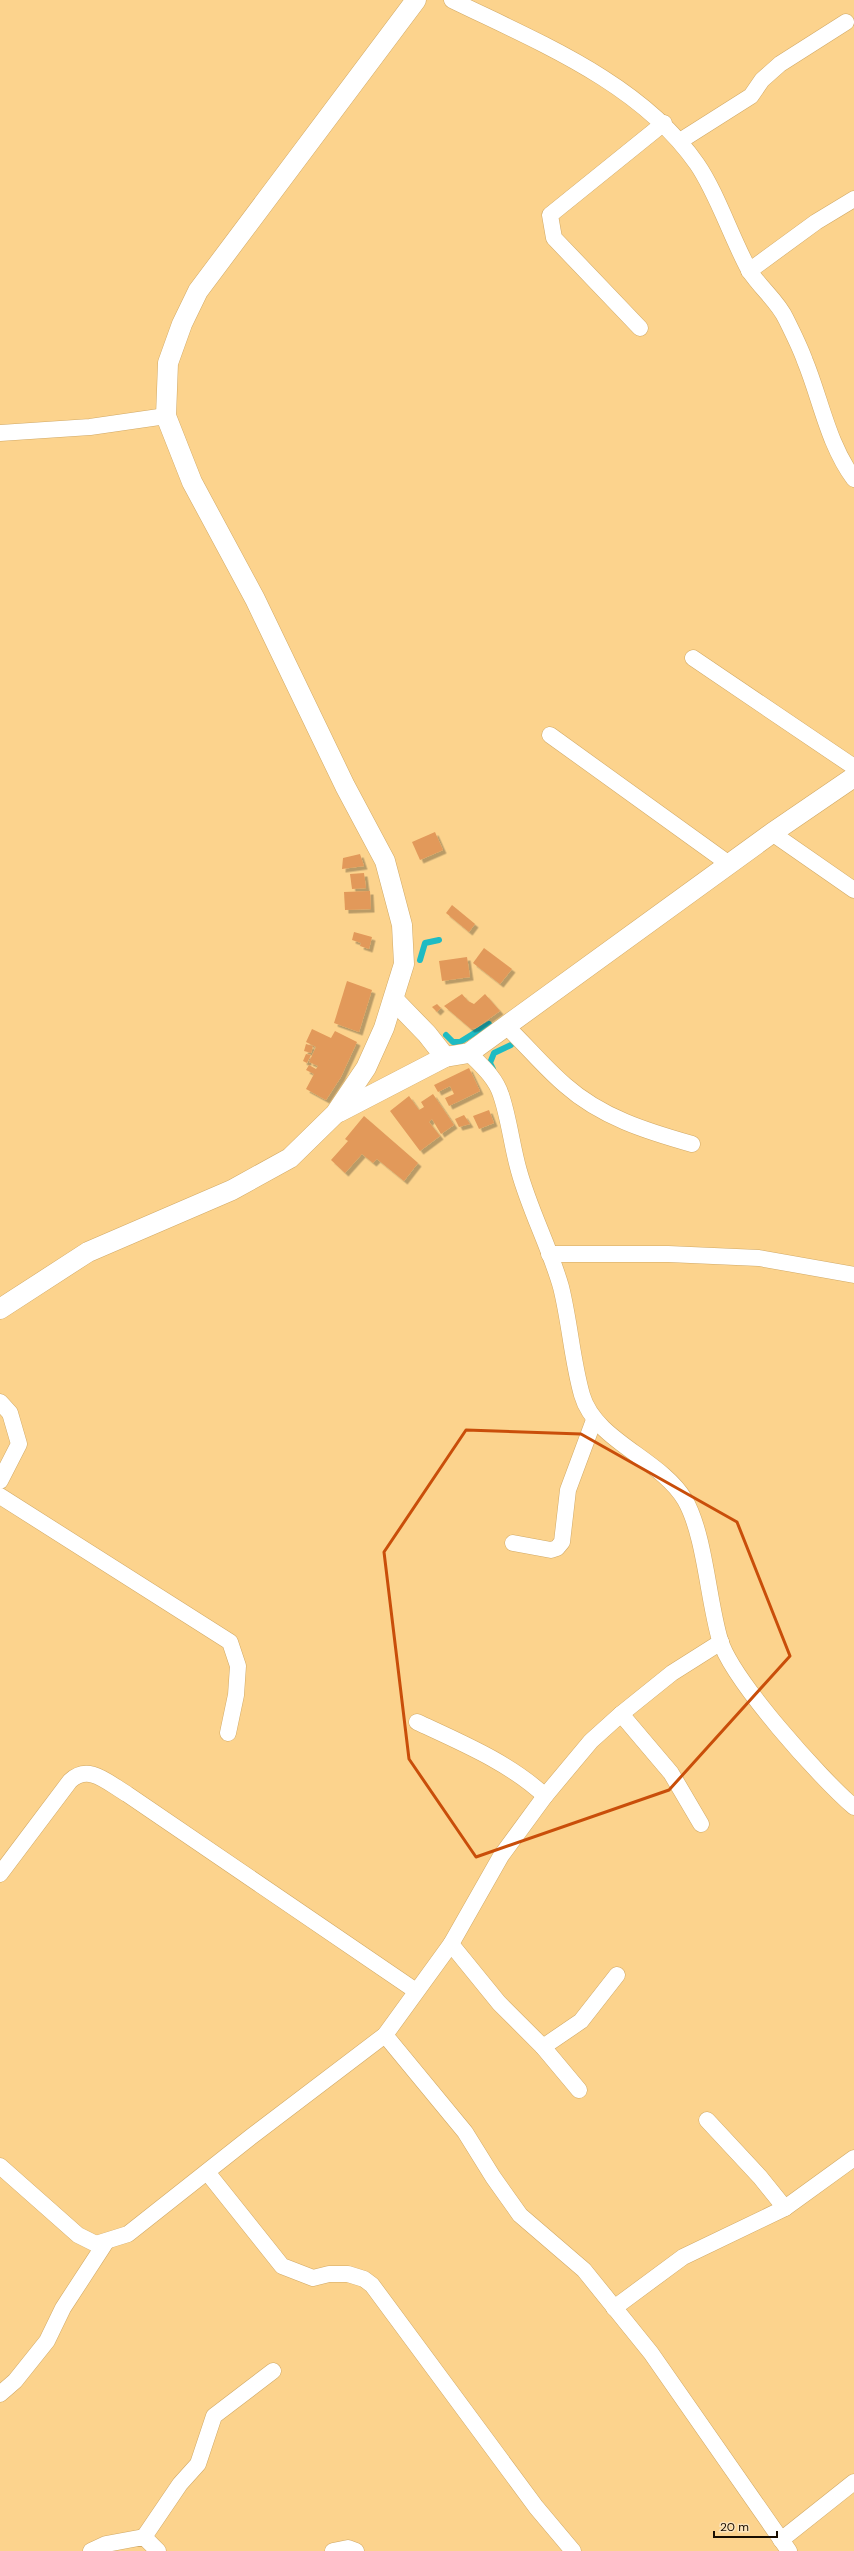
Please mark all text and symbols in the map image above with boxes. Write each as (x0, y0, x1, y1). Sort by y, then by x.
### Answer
scale bar (714, 2513, 777, 2539)
text: 20 m (720, 2519, 749, 2535)

